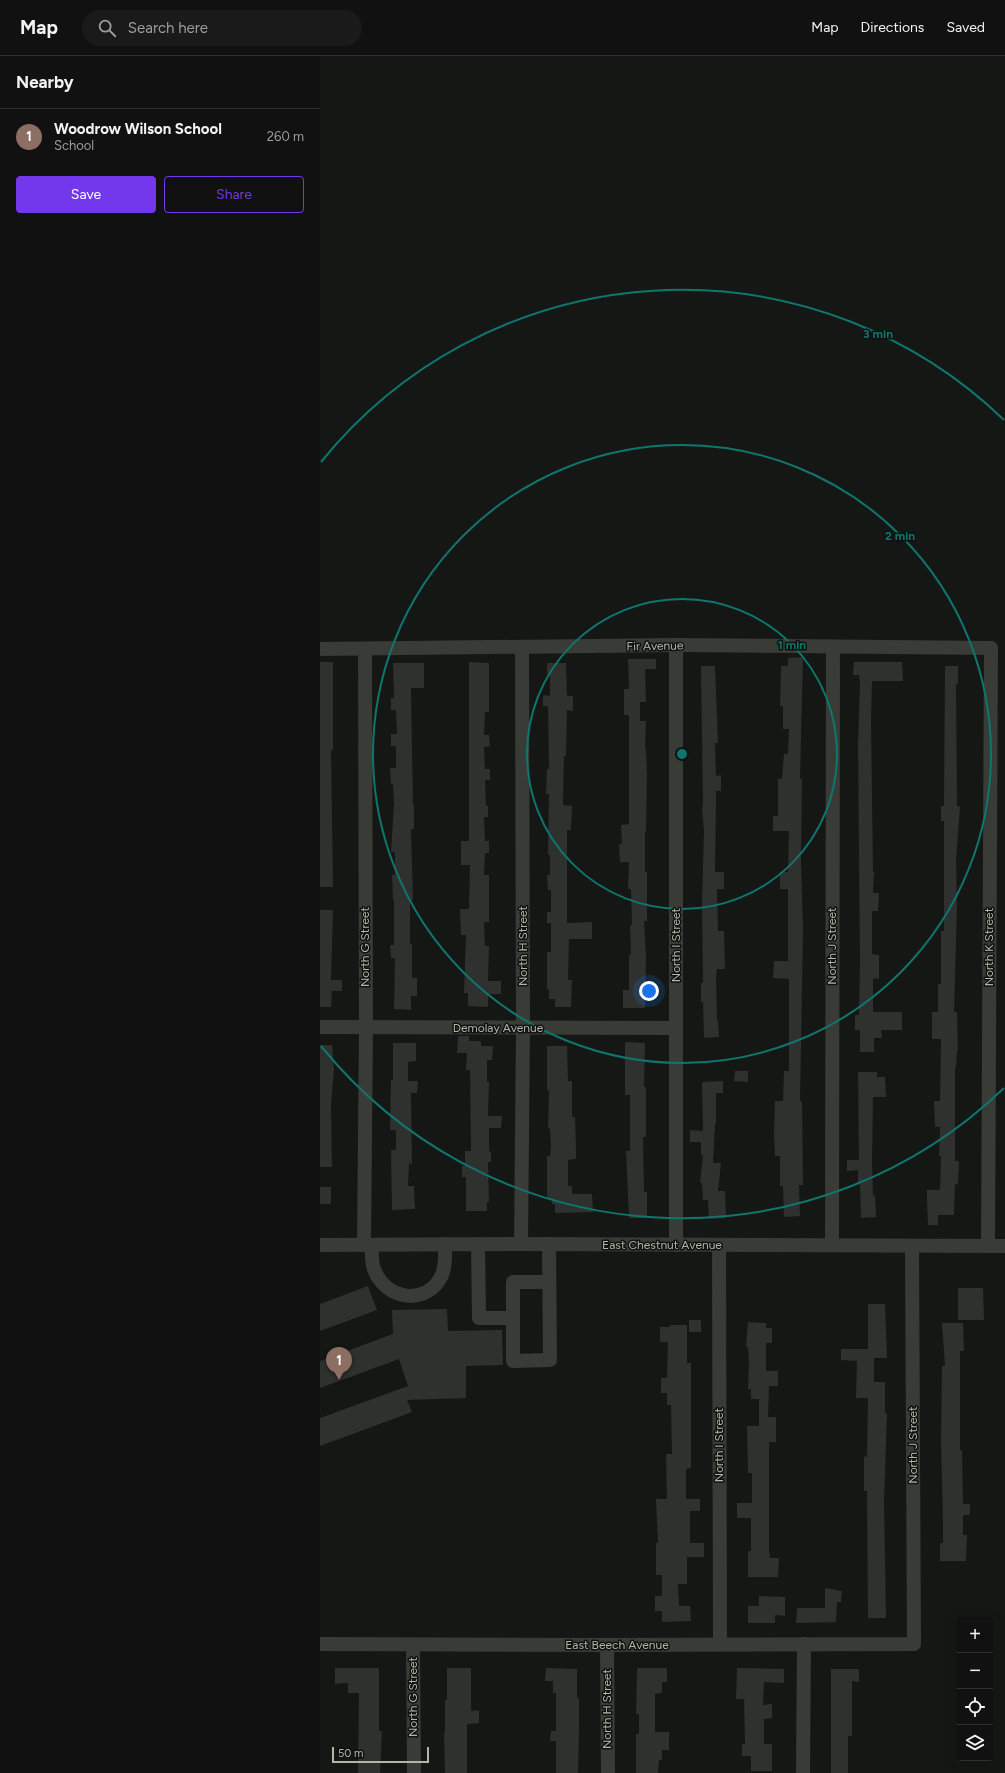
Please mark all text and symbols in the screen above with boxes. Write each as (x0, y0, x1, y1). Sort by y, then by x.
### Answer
search box (82, 10, 362, 46)
text: Map (20, 16, 58, 39)
icon: search (96, 17, 118, 39)
text: Search here (128, 19, 208, 37)
text: Map (811, 19, 839, 36)
text: Directions (861, 19, 924, 36)
text: Saved (946, 19, 985, 36)
text: Nearby (16, 72, 74, 92)
text: Woodrow Wilson School (54, 120, 222, 138)
text: 1 (26, 129, 32, 144)
text: 260 m (267, 129, 304, 144)
text: School (54, 138, 94, 153)
button: Save (16, 176, 156, 213)
button: Share (164, 176, 304, 213)
text: 3 min (863, 327, 893, 341)
text: 2 min (885, 529, 915, 543)
street label: Fir Avenue (626, 638, 684, 653)
text: 1 min (778, 638, 806, 652)
centre of rings (675, 747, 689, 761)
street label: North H Street (516, 905, 530, 986)
street label: North G Street (358, 906, 372, 987)
street label: North I Street (669, 907, 683, 982)
street label: North J Street (825, 907, 839, 985)
street label: North K Street (982, 907, 996, 986)
your location (639, 981, 659, 1001)
street label: Demolay Avenue (453, 1021, 544, 1035)
street label: East Chestnut Avenue (602, 1238, 722, 1252)
pin: 1 (326, 1347, 352, 1380)
street label: North J Street (906, 1406, 920, 1484)
street label: North I Street (712, 1407, 726, 1482)
map controls (957, 1617, 993, 1761)
button: + (957, 1617, 993, 1653)
street label: East Beech Avenue (565, 1638, 669, 1652)
button: − (957, 1653, 993, 1689)
street label: North G Street (406, 1656, 420, 1737)
street label: North H Street (600, 1668, 614, 1749)
button: locate (957, 1689, 993, 1725)
button: layers (957, 1725, 993, 1761)
scale bar (332, 1745, 429, 1764)
text: 50 m (338, 1747, 363, 1760)

